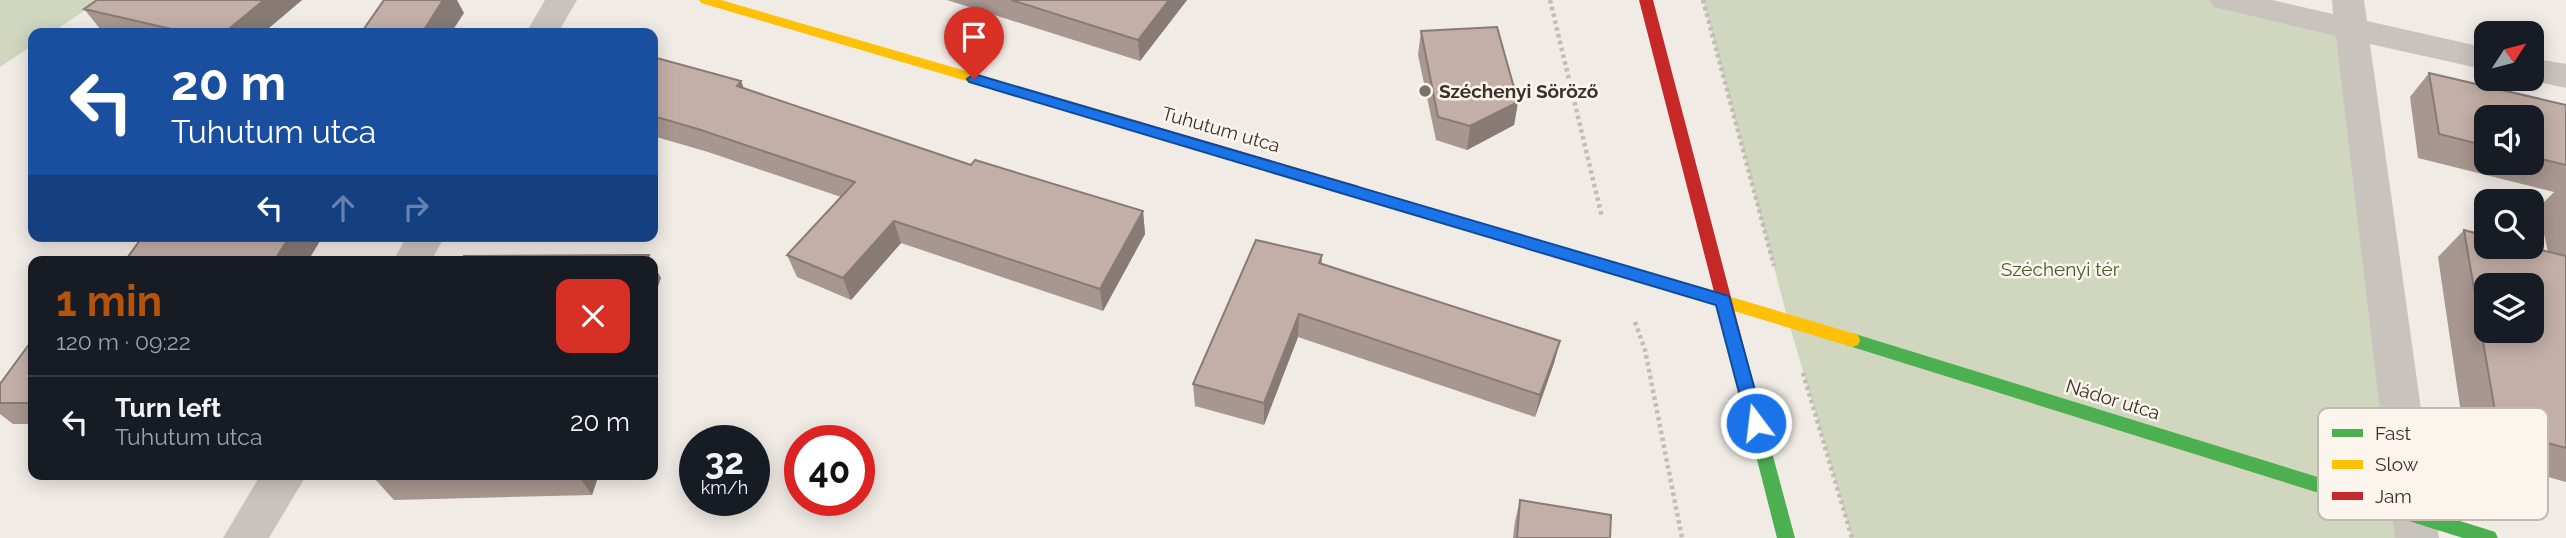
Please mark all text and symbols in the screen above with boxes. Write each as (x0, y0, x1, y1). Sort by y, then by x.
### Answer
pin (944, 7, 1004, 79)
icon: arrive (955, 18, 993, 56)
north arrow (2474, 21, 2544, 91)
map controls (2474, 21, 2544, 343)
text: 20 m (171, 54, 286, 111)
icon: left (56, 56, 147, 147)
place label: Széchenyi Söröző (1439, 80, 1598, 102)
marker: Széchenyi Söröző (1417, 83, 1433, 99)
street label: Tuhutum utca (1159, 102, 1283, 156)
button: sound (2474, 105, 2544, 175)
text: Tuhutum utca (171, 113, 376, 150)
icon: left (251, 189, 289, 227)
icon: ahead (324, 189, 362, 227)
icon: right (397, 189, 435, 227)
button: search (2474, 189, 2544, 259)
park label: Széchenyi tér (2001, 258, 2120, 280)
button: layers (2474, 273, 2544, 343)
text: 1 min (56, 277, 162, 326)
button: close (556, 279, 630, 353)
text: 120 m · 09:22 (56, 328, 191, 355)
street label: Nádor utca (2063, 374, 2163, 424)
position arrow (1719, 386, 1793, 460)
text: Turn left (115, 393, 221, 423)
icon: left (56, 403, 94, 441)
text: 20 m (570, 407, 630, 437)
legend (2318, 408, 2548, 520)
text: Fast (2375, 422, 2411, 444)
text: Tuhutum utca (115, 423, 263, 450)
speed limit sign: 40 (784, 425, 875, 516)
text: 32 (705, 441, 744, 482)
text: Slow (2375, 453, 2419, 475)
text: km/h (701, 477, 748, 498)
text: Jam (2375, 485, 2412, 507)

